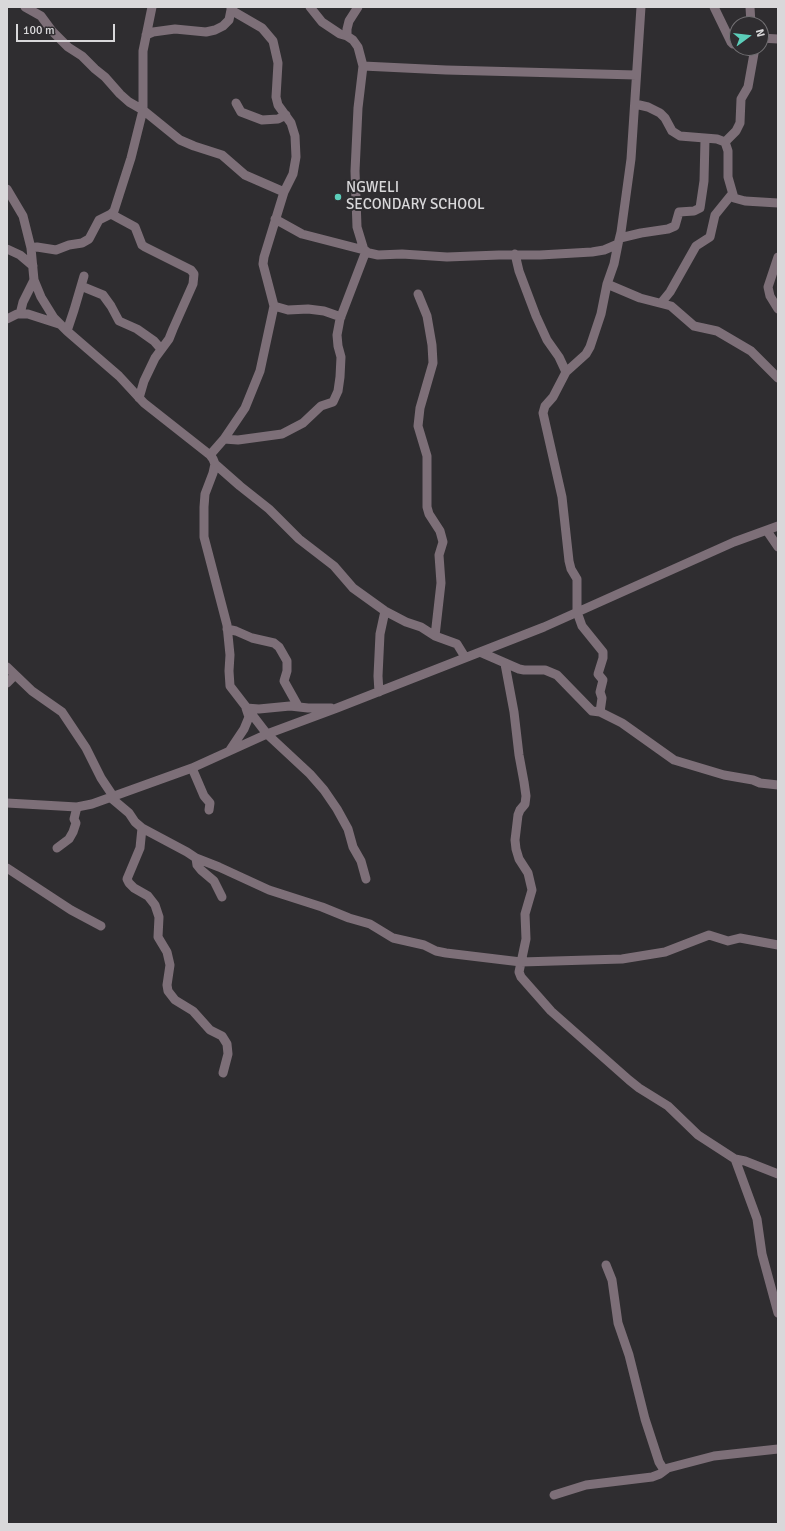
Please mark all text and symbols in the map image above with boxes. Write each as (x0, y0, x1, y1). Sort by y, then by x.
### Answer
scale bar (18, 16, 117, 42)
north arrow (729, 16, 769, 56)
text: 100 m (23, 23, 55, 38)
text: N (753, 28, 767, 38)
place label: NGWELI SECONDARY SCHOOL (346, 179, 485, 214)
marker: NGWELI SECONDARY SCHOOL (333, 192, 343, 202)

